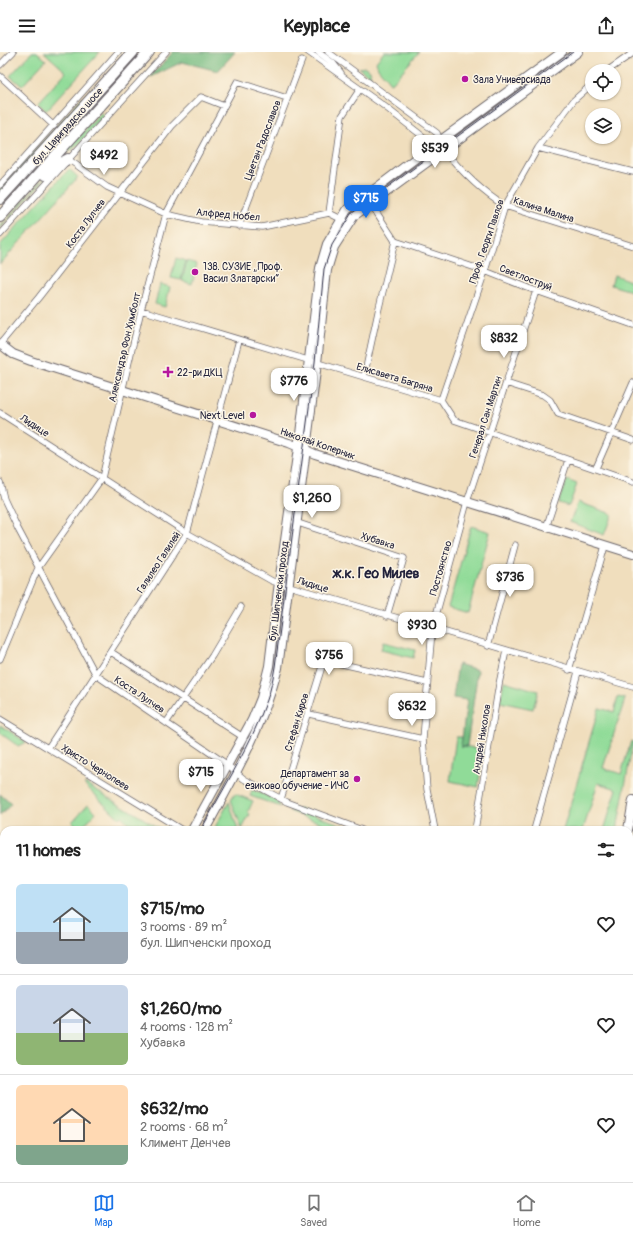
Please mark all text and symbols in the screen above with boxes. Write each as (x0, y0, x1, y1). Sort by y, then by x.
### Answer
icon: menu (16, 15, 38, 37)
text: Keyplace (283, 15, 350, 38)
icon: share (595, 15, 617, 37)
map controls (585, 64, 621, 144)
button: locate (585, 64, 621, 100)
marker: Зала Универсиада (460, 74, 470, 84)
place label: Зала Универсиада (473, 74, 551, 86)
street label: бул. Цариградско шосе (30, 86, 106, 168)
street label: Цветан Радославов (242, 98, 284, 182)
button: layers (585, 108, 621, 144)
pin: $539 (411, 135, 459, 169)
text: $539 (421, 140, 449, 156)
pin: $492 (80, 142, 128, 176)
text: $492 (90, 147, 118, 163)
pin: $715 (342, 185, 390, 219)
text: $715 (353, 190, 379, 206)
street label: Калина Малина (512, 194, 576, 226)
street label: Коста Лулчев (63, 197, 108, 250)
street label: Проф. Георги Павлов (467, 197, 507, 285)
street label: Алфред Нобел (195, 206, 260, 224)
place label: 138. СУЗИЕ „Проф. Васил Златарски“ (203, 261, 283, 285)
street label: Светлоструй (498, 262, 554, 294)
marker: 138. СУЗИЕ „Проф. Васил Златарски“ (190, 267, 200, 277)
street label: Александър Фон Хумболт (106, 291, 143, 403)
pin: $832 (480, 325, 528, 359)
text: $832 (490, 330, 518, 346)
street label: Елисавета Багряна (355, 361, 435, 395)
marker: 22-ри ДКЦ (162, 366, 174, 378)
place label: 22-ри ДКЦ (177, 367, 223, 379)
pin: $776 (270, 368, 318, 402)
text: $776 (280, 373, 308, 389)
street label: Генерал Сан Мартин (467, 375, 505, 460)
place label: Next Level (200, 410, 245, 422)
marker: Next Level (248, 410, 258, 420)
street label: Лидице (17, 412, 51, 440)
street label: Николай Коперник (279, 425, 357, 462)
pin: $1,260 (279, 485, 345, 519)
text: $1,260 (292, 490, 332, 506)
street label: Галилео Галилей (134, 529, 183, 596)
street label: Хубавка (359, 530, 396, 552)
street label: Постоянство (427, 539, 455, 597)
street label: бул. Шипченски проход (267, 540, 291, 642)
pin: $736 (486, 564, 534, 598)
district label: ж.к. Гео Милев (332, 565, 420, 582)
text: $736 (496, 569, 524, 585)
street label: Лидице (295, 574, 330, 595)
pin: $930 (398, 612, 446, 646)
text: $930 (407, 617, 437, 633)
pin: $756 (305, 642, 353, 676)
text: $756 (315, 647, 343, 663)
street label: Коста Лулчев (112, 674, 167, 716)
street label: Стефан Киров (282, 692, 312, 753)
pin: $632 (388, 693, 436, 727)
text: $632 (397, 698, 427, 714)
street label: Андрей Николов (471, 703, 493, 775)
street label: Христо Чернопеев (59, 742, 132, 794)
pin: $715 (177, 759, 225, 793)
text: $715 (188, 764, 214, 780)
place label: Департамент за езиково обучение - ИЧС (245, 768, 349, 792)
marker: Департамент за езиково обучение - ИЧС (352, 774, 362, 784)
icon: filters (595, 839, 617, 861)
text: 11 homes (16, 840, 81, 861)
text: $715/mo (140, 898, 204, 919)
icon: home (48, 900, 96, 948)
icon: heart (595, 913, 617, 935)
text: 3 rooms · 89 m² (140, 919, 227, 935)
text: бул. Шипченски проход (140, 935, 271, 951)
text: $1,260/mo (140, 998, 222, 1019)
icon: home (48, 1001, 96, 1049)
icon: heart (595, 1014, 617, 1036)
text: 4 rooms · 128 m² (140, 1019, 233, 1035)
text: Хубавка (140, 1035, 185, 1051)
text: $632/mo (140, 1098, 208, 1119)
icon: home (48, 1101, 96, 1149)
icon: heart (595, 1114, 617, 1136)
text: 2 rooms · 68 m² (140, 1119, 228, 1135)
text: Климент Денчев (140, 1135, 231, 1151)
tab: Map (93, 1192, 115, 1229)
tab: Saved (300, 1192, 327, 1229)
tab: Home (513, 1192, 540, 1229)

